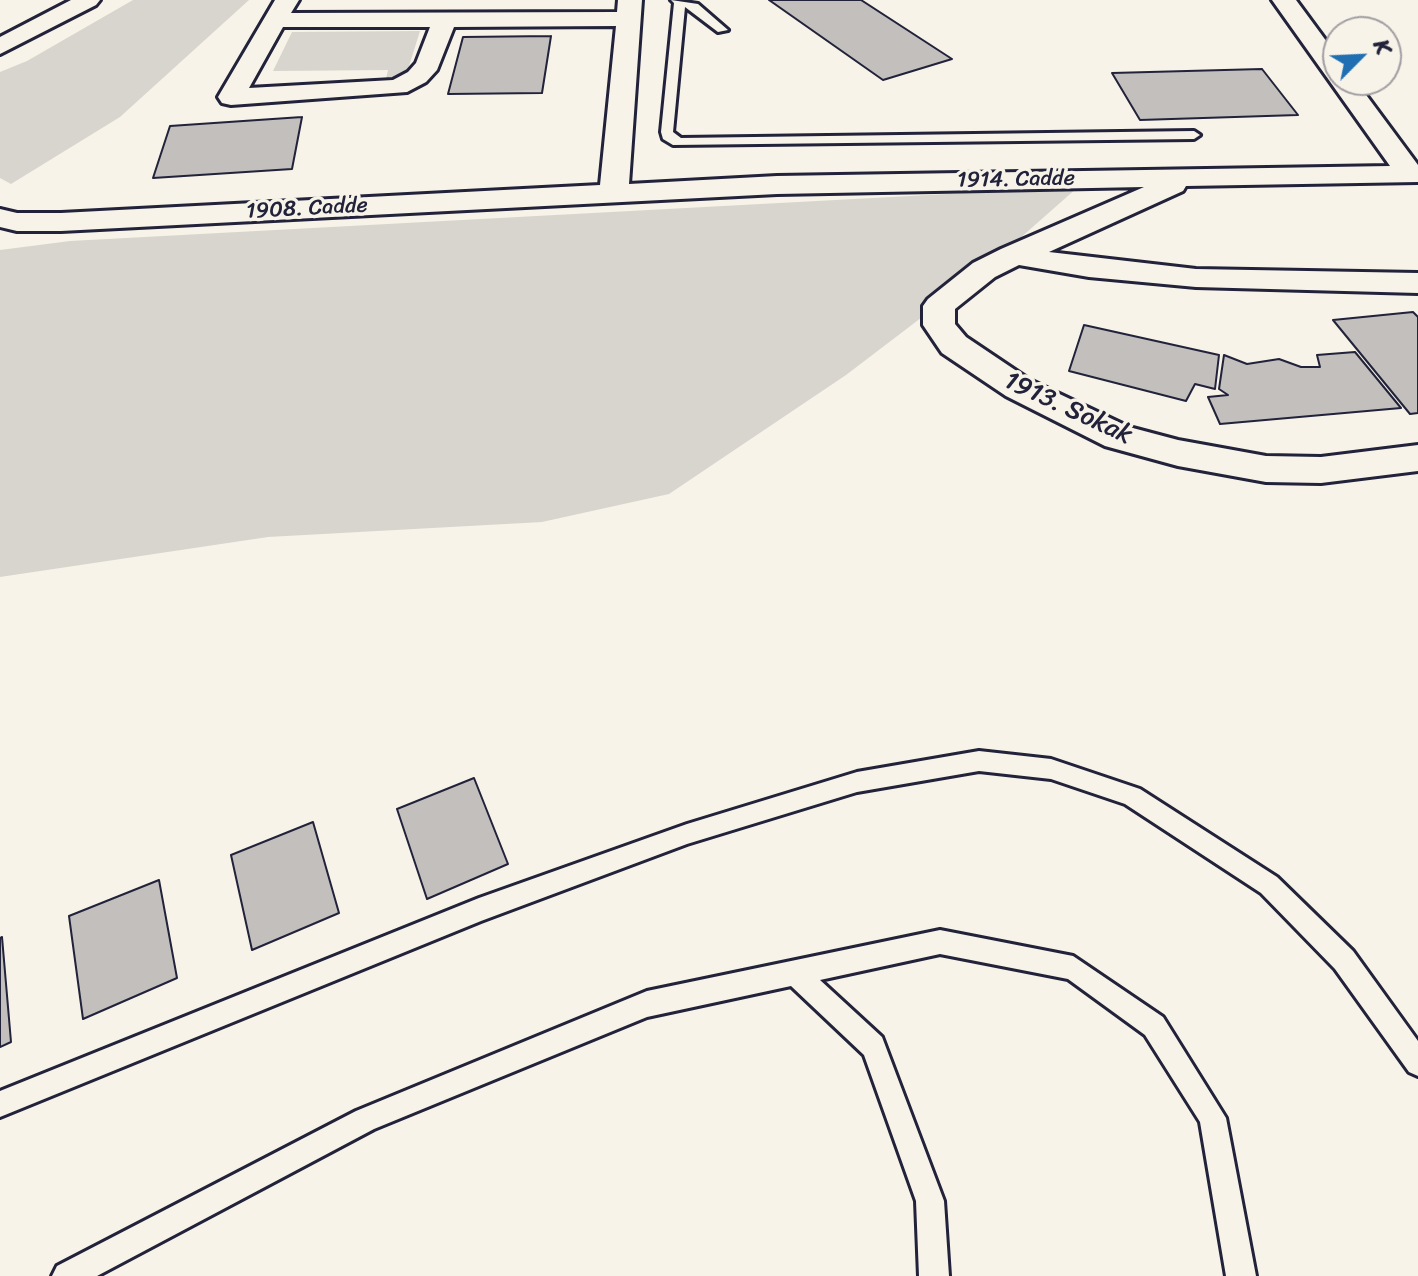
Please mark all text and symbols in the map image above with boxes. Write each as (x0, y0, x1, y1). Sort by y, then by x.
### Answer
north arrow (1322, 16, 1402, 96)
text: K (1362, 33, 1403, 61)
street label: 1914. Cadde (957, 166, 1075, 194)
street label: 1908. Cadde (246, 193, 368, 225)
street label: 1913. Sokak (999, 366, 1137, 452)

